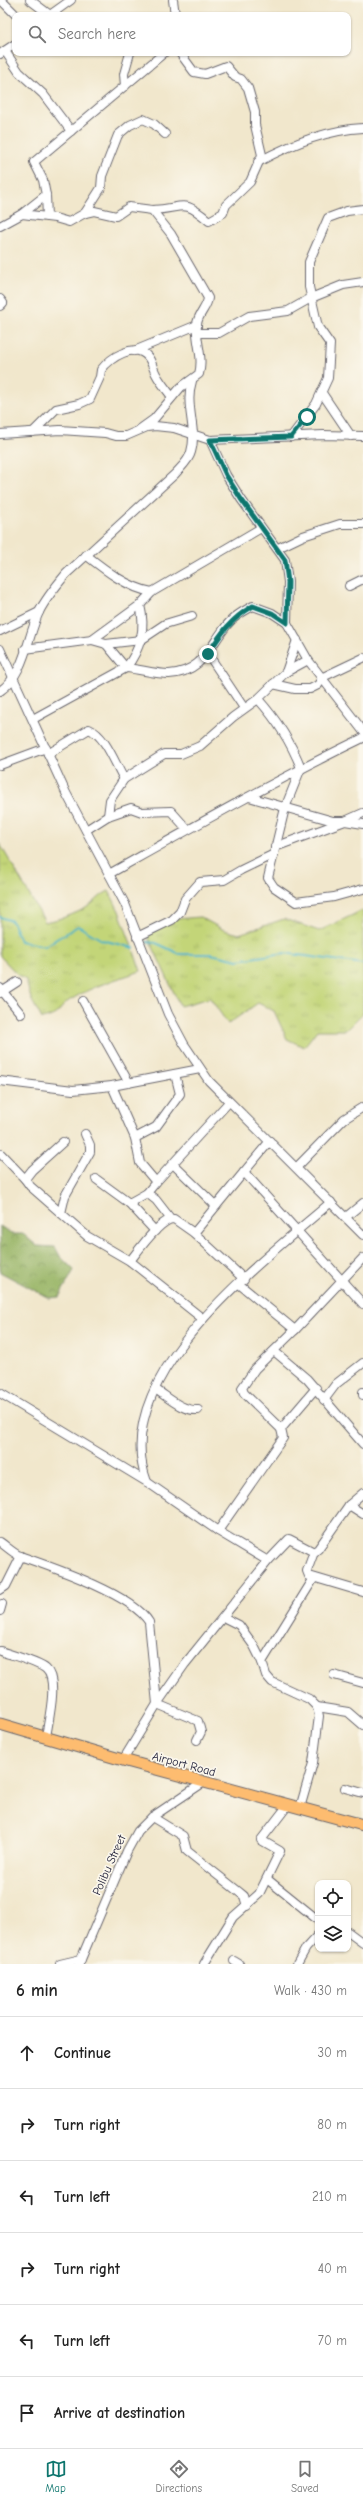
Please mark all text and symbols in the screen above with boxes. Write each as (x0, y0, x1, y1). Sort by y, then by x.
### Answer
search box (12, 12, 351, 56)
icon: search (26, 23, 48, 45)
text: Search here (58, 25, 136, 43)
route start (298, 408, 316, 426)
route end (199, 645, 217, 663)
street label: Airport Road (151, 1749, 217, 1779)
street label: Polibu Street (89, 1832, 129, 1897)
map controls (315, 1880, 351, 1952)
button: locate (315, 1880, 351, 1916)
button: layers (315, 1916, 351, 1952)
text: 6 min (16, 1981, 58, 2000)
text: Walk · 430 m (274, 1983, 347, 1998)
icon: ahead (16, 2042, 38, 2064)
text: Continue (54, 2044, 111, 2062)
text: 30 m (317, 2045, 347, 2060)
icon: right (16, 2114, 38, 2136)
text: Turn right (54, 2116, 120, 2134)
text: 80 m (317, 2117, 347, 2132)
icon: left (16, 2186, 38, 2208)
text: Turn left (54, 2188, 110, 2206)
text: 210 m (312, 2189, 347, 2204)
icon: right (16, 2258, 38, 2280)
text: Turn right (54, 2260, 120, 2278)
text: 40 m (318, 2261, 347, 2276)
icon: left (16, 2330, 38, 2352)
text: Turn left (54, 2332, 110, 2350)
text: 70 m (318, 2333, 347, 2348)
icon: arrive (16, 2402, 38, 2424)
text: Arrive at destination (54, 2404, 185, 2422)
tab: Map (45, 2458, 67, 2495)
tab: Directions (156, 2458, 202, 2495)
tab: Saved (291, 2458, 318, 2495)

